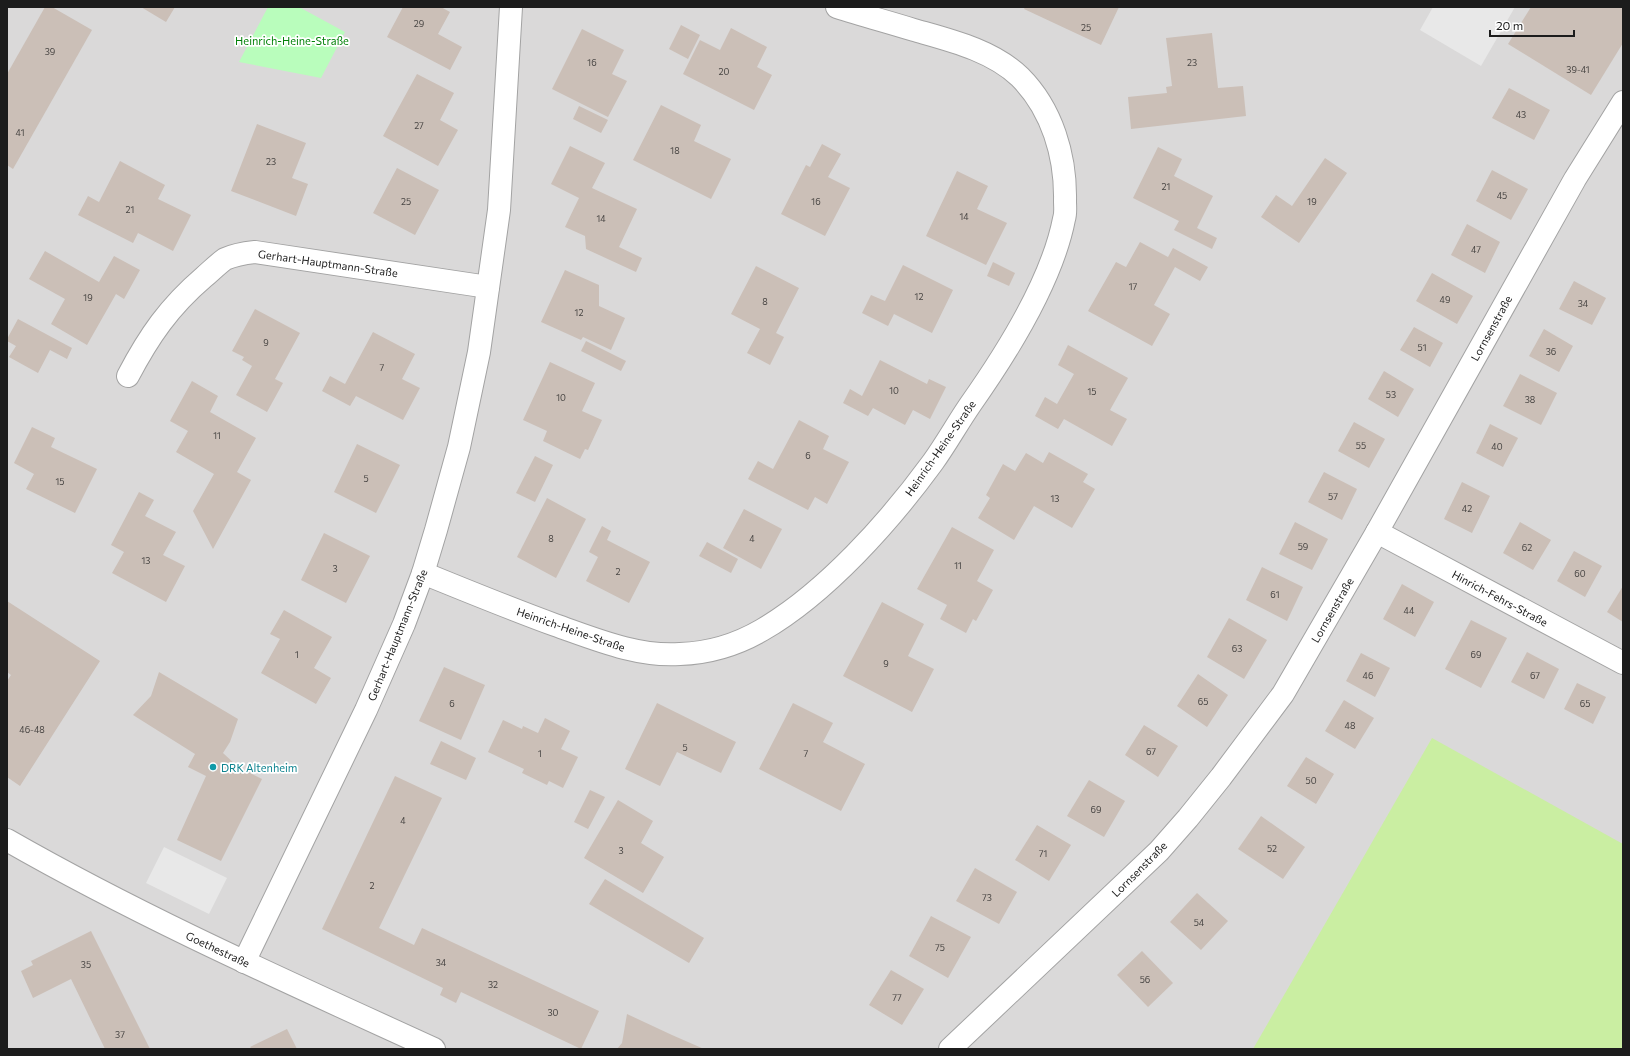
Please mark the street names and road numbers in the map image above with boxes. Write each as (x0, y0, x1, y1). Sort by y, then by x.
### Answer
street label: Gerhart-Hauptmann-Straße (257, 247, 399, 279)
street label: Lornsenstraße (1468, 293, 1514, 363)
street label: Heinrich-Heine-Straße (902, 398, 978, 498)
street label: Gerhart-Hauptmann-Straße (365, 567, 429, 703)
street label: Hinrich-Fehrs-Straße (1450, 567, 1550, 629)
street label: Lornsenstraße (1308, 575, 1356, 645)
street label: Heinrich-Heine-Straße (515, 604, 627, 654)
street label: Lornsenstraße (1109, 839, 1169, 899)
street label: Goethestraße (184, 929, 252, 970)

